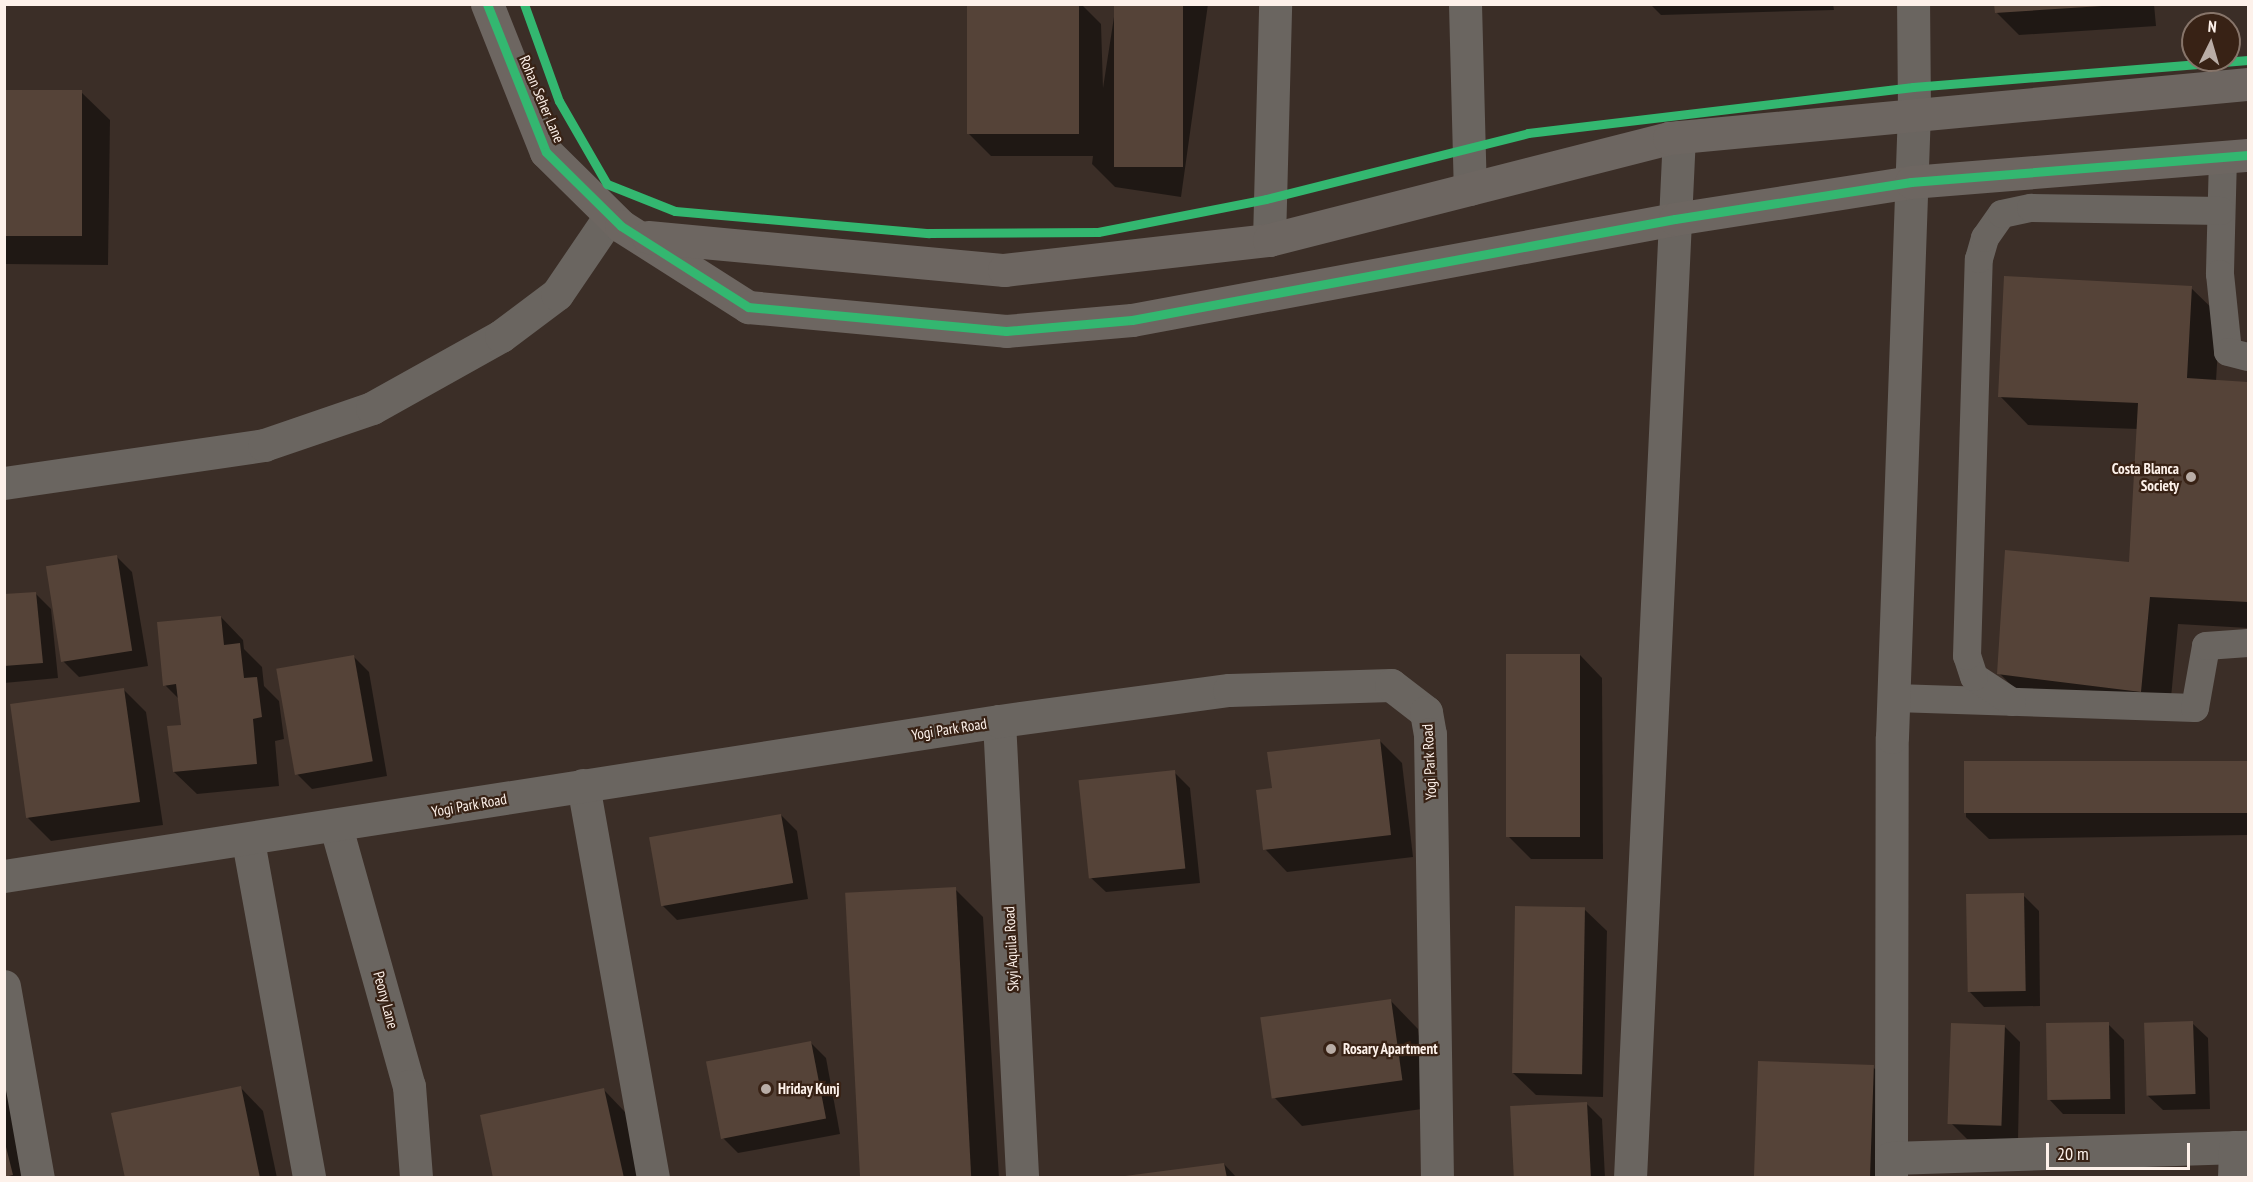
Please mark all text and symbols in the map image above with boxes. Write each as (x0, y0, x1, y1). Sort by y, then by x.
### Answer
north arrow (2181, 12, 2241, 72)
text: N (2207, 16, 2218, 36)
street label: Rohan Seher Lane (516, 53, 568, 145)
place label: Costa Blanca Society (2112, 459, 2179, 494)
marker: Costa Blanca Society (2184, 470, 2198, 484)
street label: Yogi Park Road (910, 714, 988, 744)
street label: Yogi Park Road (1418, 723, 1440, 801)
street label: Yogi Park Road (430, 790, 508, 820)
street label: Skyi Aquila Road (1000, 906, 1022, 992)
street label: Peony Lane (370, 969, 402, 1031)
place label: Rosary Apartment (1343, 1040, 1439, 1058)
marker: Rosary Apartment (1324, 1042, 1338, 1056)
place label: Hriday Kunj (778, 1080, 840, 1098)
marker: Hriday Kunj (759, 1082, 773, 1096)
scale bar (2049, 1131, 2193, 1169)
text: 20 m (2057, 1142, 2089, 1165)

